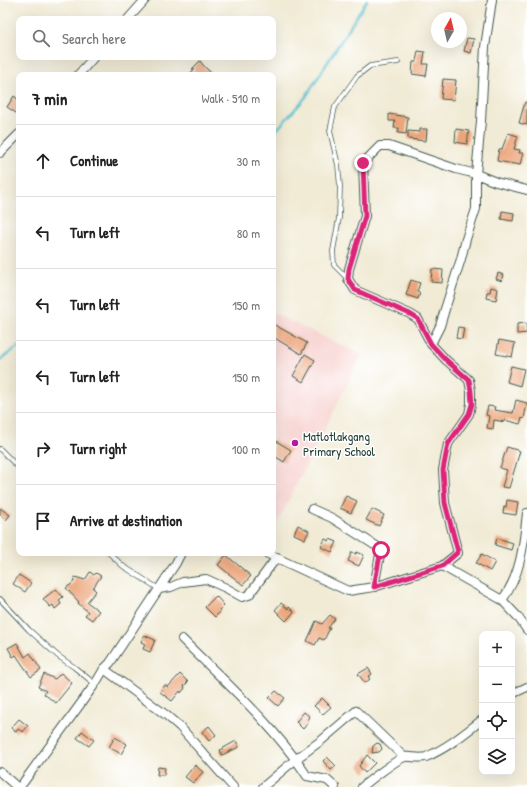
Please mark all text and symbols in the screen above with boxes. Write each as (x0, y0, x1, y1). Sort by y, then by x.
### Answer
north arrow (431, 12, 467, 48)
search box (16, 16, 276, 60)
icon: search (30, 27, 52, 49)
text: Search here (62, 28, 126, 49)
text: 7 min (32, 87, 67, 110)
text: Walk · 510 m (202, 89, 260, 107)
icon: ahead (32, 150, 54, 172)
text: Continue (70, 150, 118, 171)
text: 30 m (237, 152, 260, 170)
route end (354, 154, 372, 172)
icon: left (32, 222, 54, 244)
text: Turn left (70, 222, 120, 243)
text: 80 m (237, 224, 260, 242)
icon: left (32, 294, 54, 316)
text: Turn left (70, 294, 120, 315)
text: 150 m (232, 296, 260, 314)
icon: left (32, 366, 54, 388)
text: Turn left (70, 366, 120, 387)
text: 150 m (232, 368, 260, 386)
place label: Matlotlakgang Primary School (303, 427, 376, 460)
icon: right (32, 438, 54, 460)
text: Turn right (70, 438, 126, 459)
marker: Matlotlakgang Primary School (290, 438, 300, 448)
text: 100 m (232, 440, 260, 458)
icon: arrive (32, 510, 54, 532)
text: Arrive at destination (70, 510, 182, 531)
route start (372, 541, 390, 559)
map controls (479, 631, 515, 775)
button: + (479, 631, 515, 667)
button: − (479, 667, 515, 703)
button: locate (479, 703, 515, 739)
button: layers (479, 739, 515, 775)

